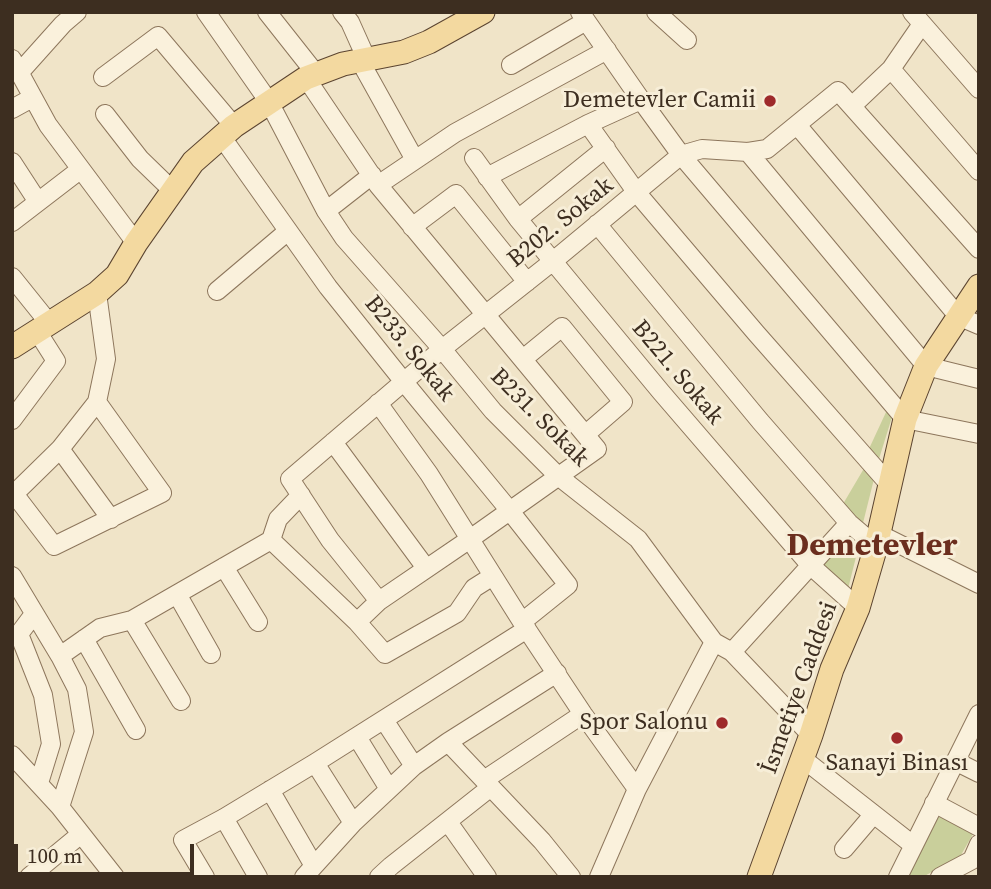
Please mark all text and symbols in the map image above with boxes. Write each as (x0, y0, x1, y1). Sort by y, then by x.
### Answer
place label: Demetevler Camii (563, 87, 756, 115)
marker: Demetevler Camii (762, 93, 778, 109)
street label: B202. Sokak (502, 172, 620, 274)
street label: B233. Sokak (358, 290, 460, 408)
street label: B221. Sokak (625, 315, 729, 431)
street label: B231. Sokak (484, 363, 594, 473)
district label: Demetevler (787, 528, 957, 566)
street label: İsmetiye Caddesi (755, 598, 845, 778)
place label: Spor Salonu (580, 709, 708, 737)
marker: Spor Salonu (714, 715, 730, 731)
marker: Sanayi Binası (889, 730, 905, 746)
place label: Sanayi Binası (826, 750, 968, 778)
scale bar (18, 830, 198, 874)
text: 100 m (27, 841, 82, 870)

